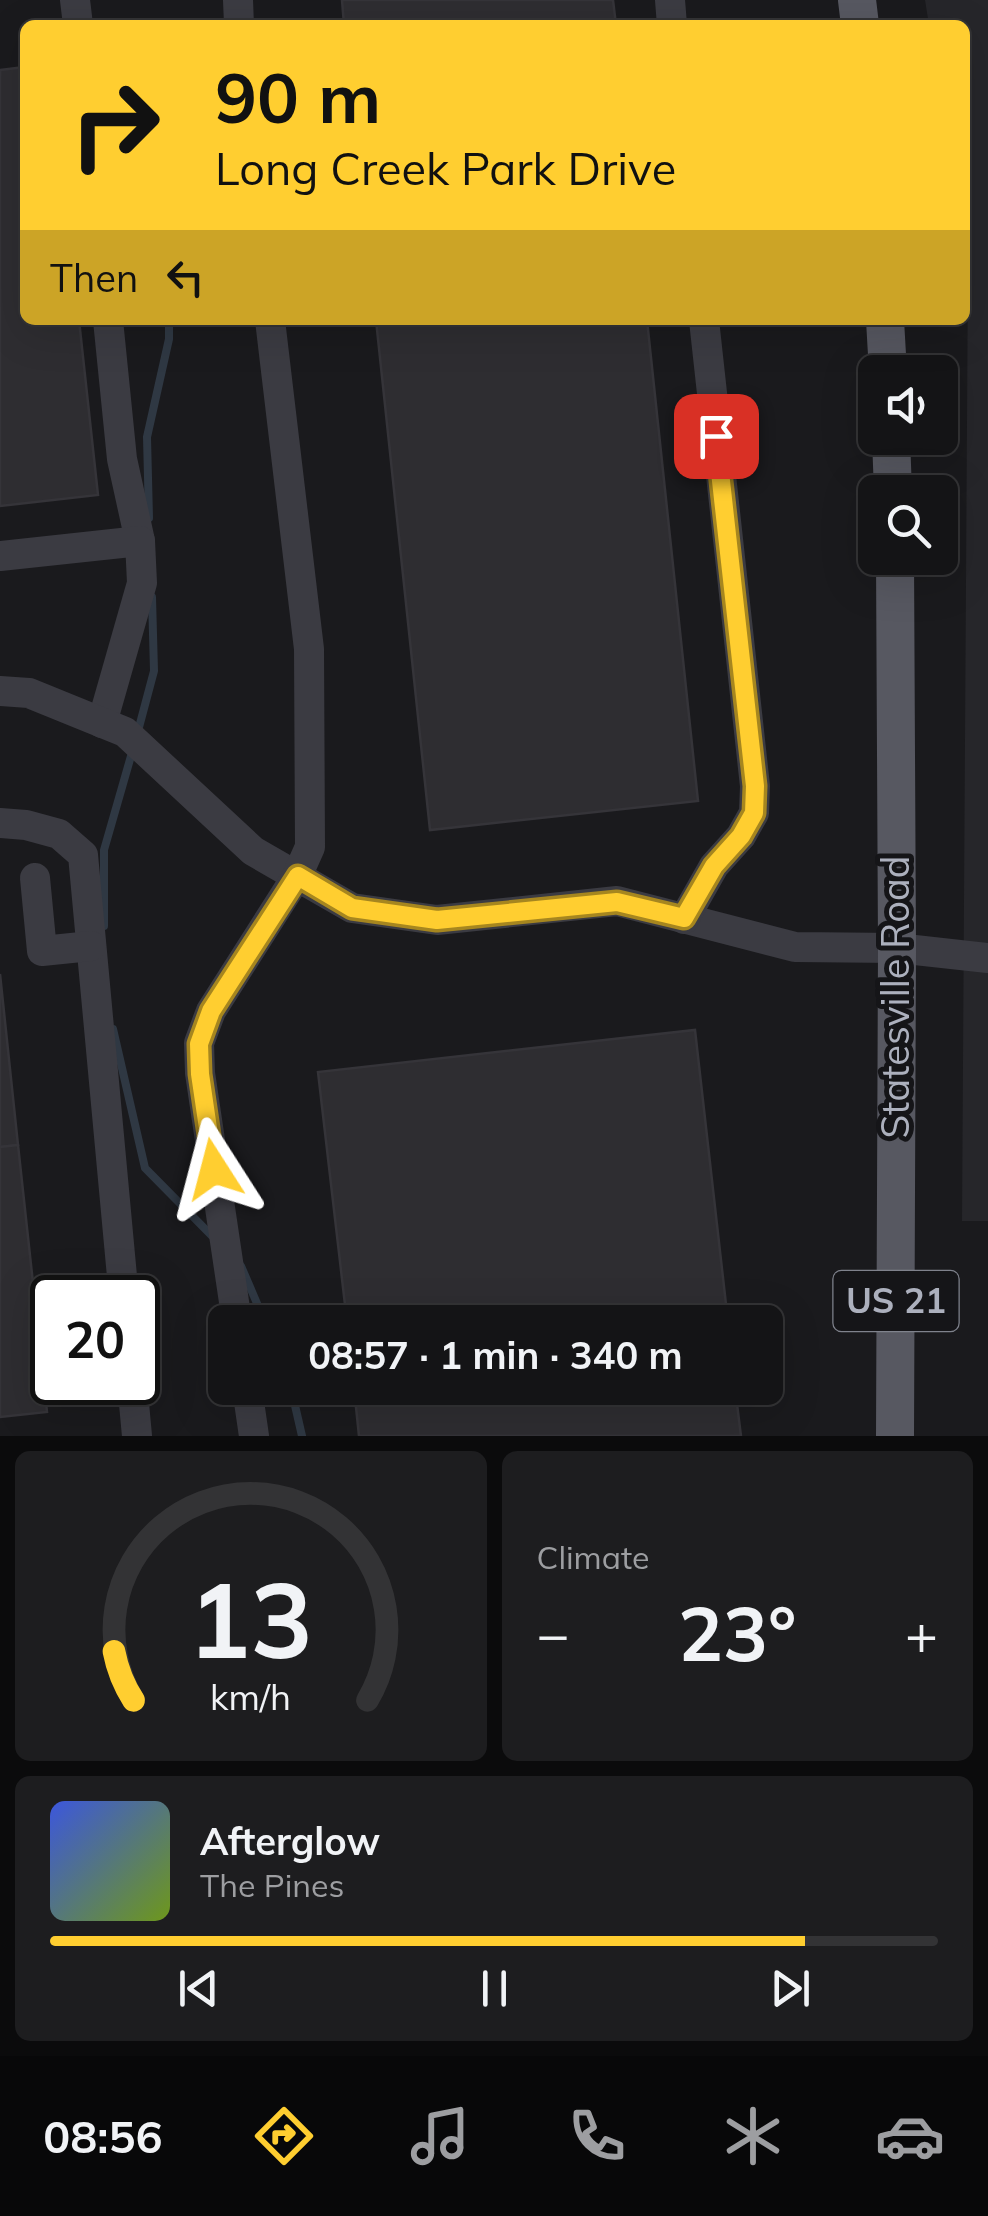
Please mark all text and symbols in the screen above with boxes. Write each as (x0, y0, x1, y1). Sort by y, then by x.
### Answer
text: 90 m (215, 53, 381, 141)
icon: right (50, 60, 180, 190)
text: Long Creek Park Drive (215, 140, 676, 196)
icon: left (158, 250, 213, 305)
text: Then (50, 254, 138, 302)
map controls (858, 355, 958, 575)
button: sound (858, 355, 958, 455)
pin (674, 394, 759, 479)
icon: arrive (689, 409, 744, 464)
button: search (858, 475, 958, 575)
street label: Statesville Road (871, 855, 919, 1139)
position arrow (162, 1117, 266, 1221)
road number: US 21 (834, 1271, 958, 1331)
speed limit sign: 20 (30, 1275, 160, 1405)
text: 08:57 · 1 min · 340 m (308, 1331, 683, 1379)
text: Climate (537, 1537, 649, 1577)
text: 13 (188, 1553, 313, 1684)
text: 23° (678, 1586, 796, 1680)
text: − (537, 1599, 570, 1668)
text: + (905, 1599, 938, 1668)
text: km/h (210, 1674, 291, 1719)
text: Afterglow (200, 1817, 380, 1865)
text: The Pines (200, 1865, 344, 1905)
icon: previous (171, 1961, 226, 2016)
icon: pause (467, 1961, 522, 2016)
icon: next (763, 1961, 818, 2016)
icon: directions (249, 2101, 319, 2171)
icon: music (405, 2101, 475, 2171)
icon: phone (562, 2101, 632, 2171)
icon: climate (718, 2101, 788, 2171)
icon: car (875, 2101, 945, 2171)
text: 08:56 (43, 2108, 162, 2164)

